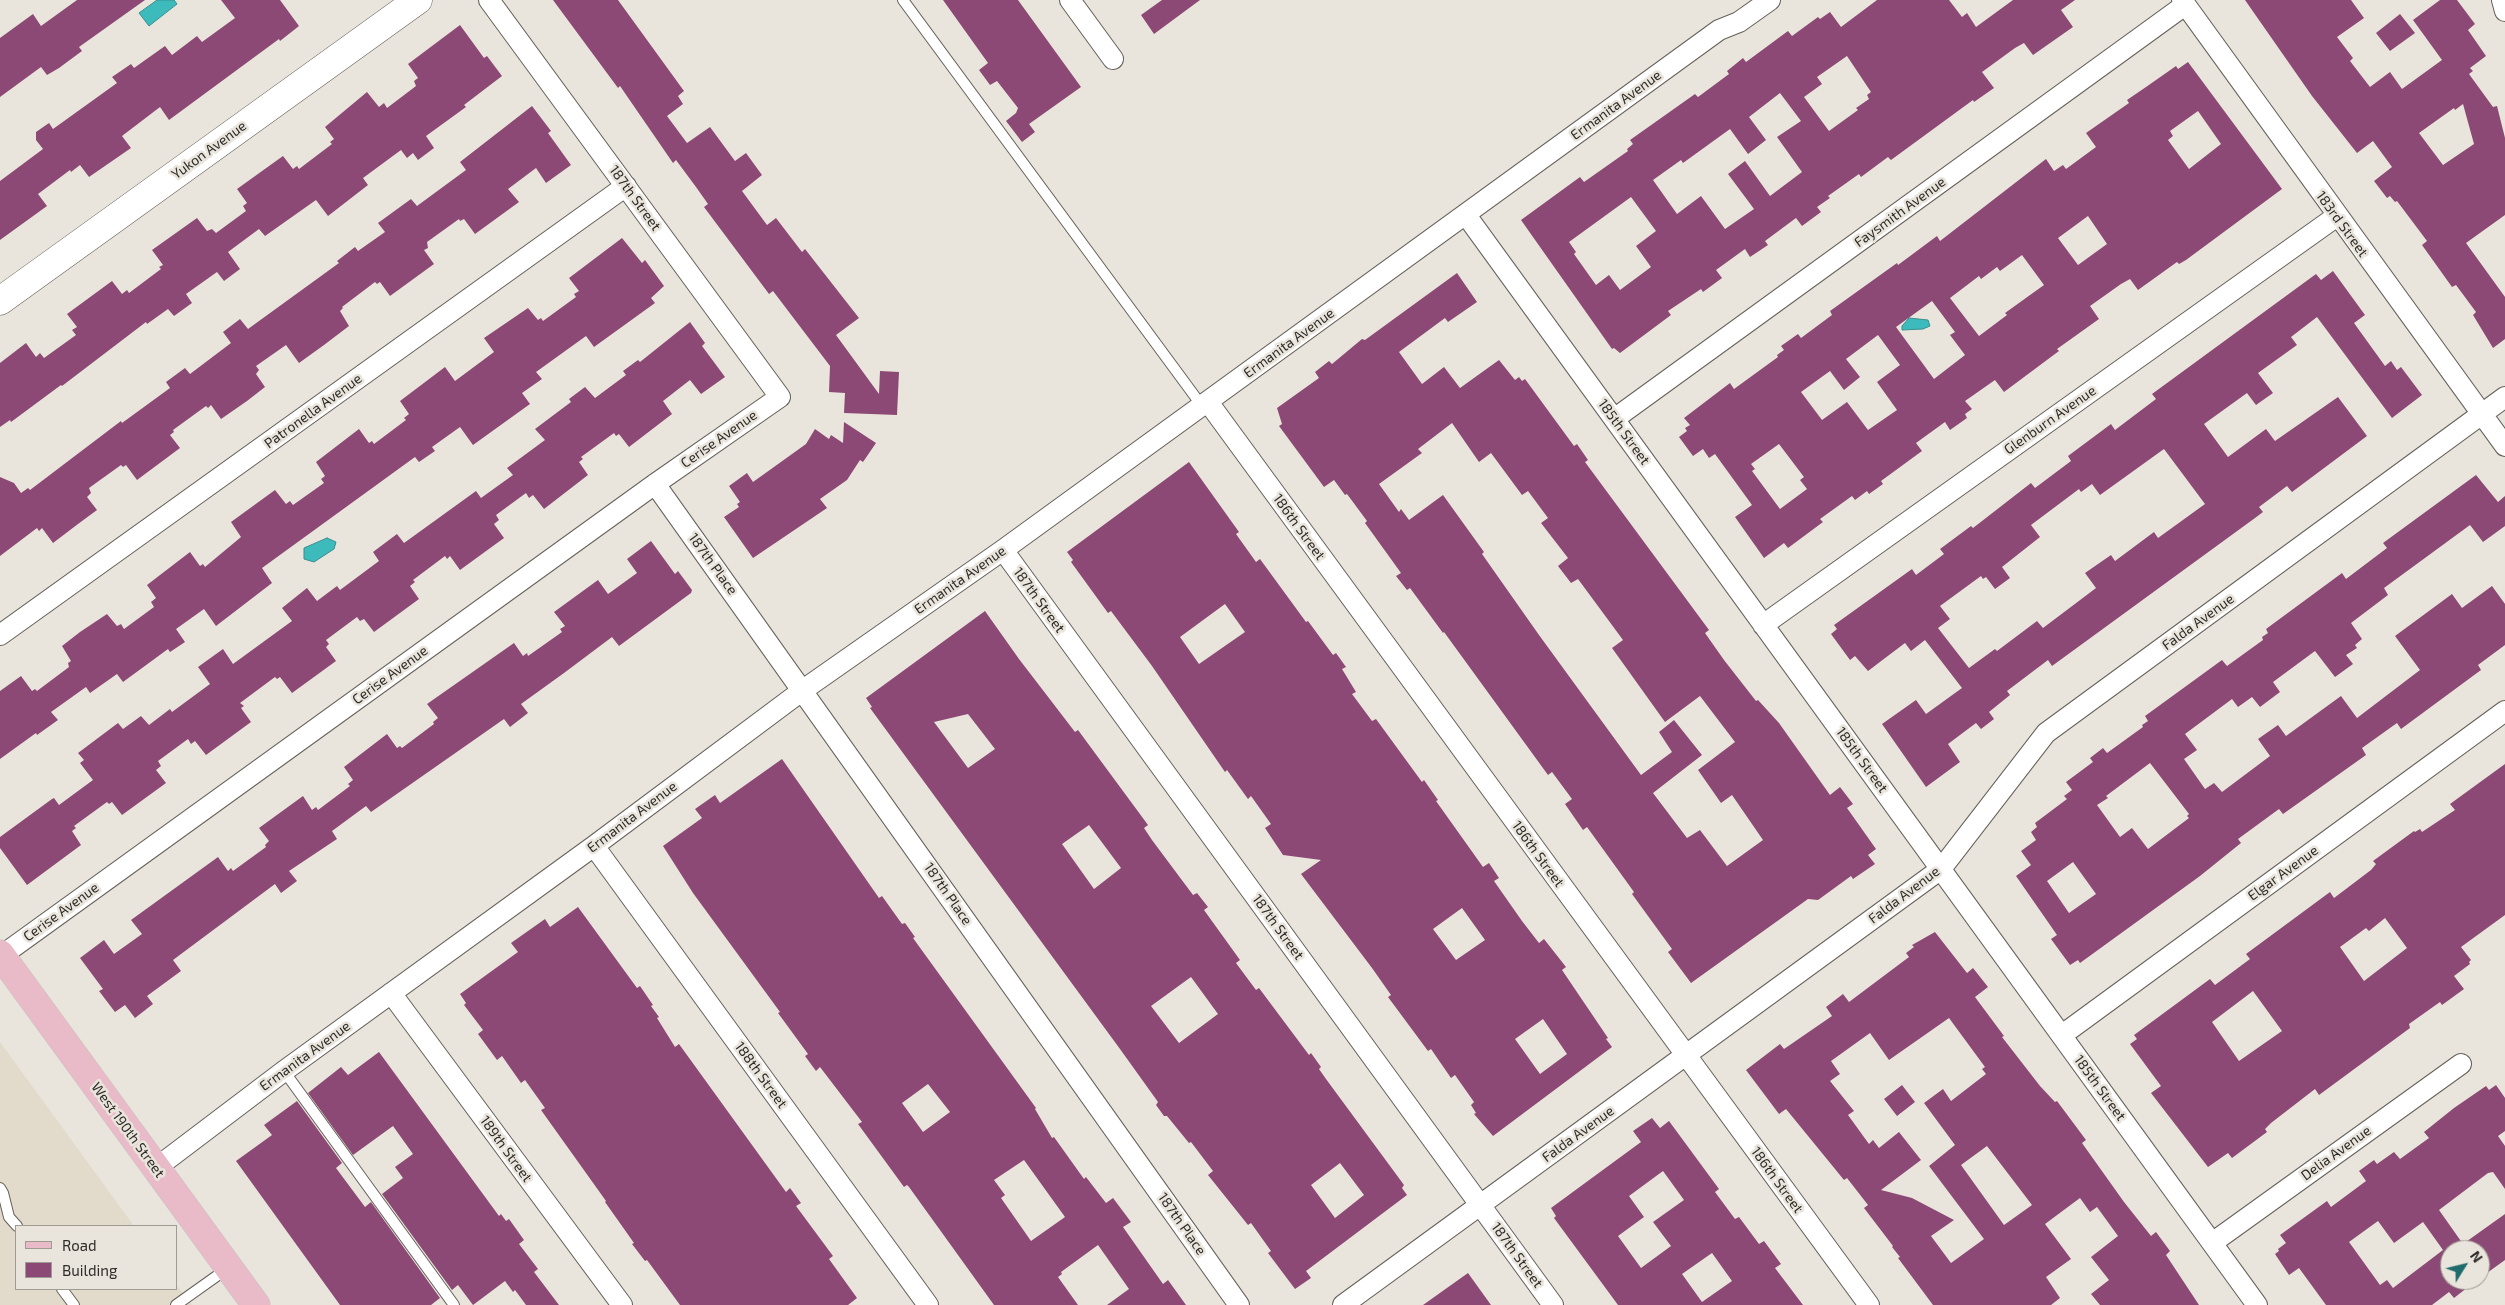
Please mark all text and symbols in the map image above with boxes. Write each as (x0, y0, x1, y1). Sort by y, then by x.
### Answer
street label: Ermanita Avenue (1567, 66, 1665, 144)
street label: Yukon Avenue (168, 117, 250, 183)
street label: 187th Street (606, 162, 664, 234)
street label: Faysmith Avenue (1851, 173, 1949, 251)
street label: 183rd Street (2312, 188, 2372, 260)
street label: Ermanita Avenue (1240, 304, 1338, 382)
street label: Patronella Avenue (261, 370, 365, 452)
street label: Glenburn Avenue (2001, 382, 2099, 458)
street label: 185th Street (1595, 396, 1653, 468)
street label: Cerise Avenue (678, 407, 760, 471)
street label: 186th Street (1269, 491, 1329, 563)
street label: 187th Place (685, 530, 741, 598)
street label: Ermanita Avenue (911, 542, 1009, 618)
street label: 187th Street (1010, 564, 1068, 636)
street label: Falda Avenue (2159, 590, 2237, 654)
street label: Cerise Avenue (349, 642, 431, 708)
street label: 185th Street (1833, 724, 1891, 796)
street label: Ermanita Avenue (584, 778, 680, 856)
street label: 186th Street (1508, 818, 1568, 890)
street label: Elgar Avenue (2244, 842, 2322, 904)
street label: 187th Place (920, 860, 976, 928)
street label: Falda Avenue (1865, 863, 1943, 927)
street label: Cerise Avenue (20, 879, 102, 945)
street label: 187th Street (1249, 891, 1307, 963)
street label: Ermanita Avenue (256, 1017, 354, 1095)
street label: 188th Street (731, 1038, 791, 1112)
street label: 185th Street (2071, 1052, 2129, 1124)
street label: West 190th Street (88, 1079, 168, 1181)
street label: Falda Avenue (1539, 1102, 1617, 1166)
street label: 189th Street (476, 1113, 536, 1185)
street label: Delia Avenue (2298, 1122, 2374, 1184)
street label: 186th Street (1747, 1144, 1807, 1216)
street label: 187th Place (1154, 1190, 1210, 1258)
street label: 187th Street (1488, 1219, 1546, 1291)
legend (15, 1225, 178, 1290)
text: Road (62, 1236, 97, 1254)
north arrow (2440, 1240, 2490, 1290)
text: N (2467, 1247, 2487, 1266)
text: Building (62, 1261, 117, 1279)

